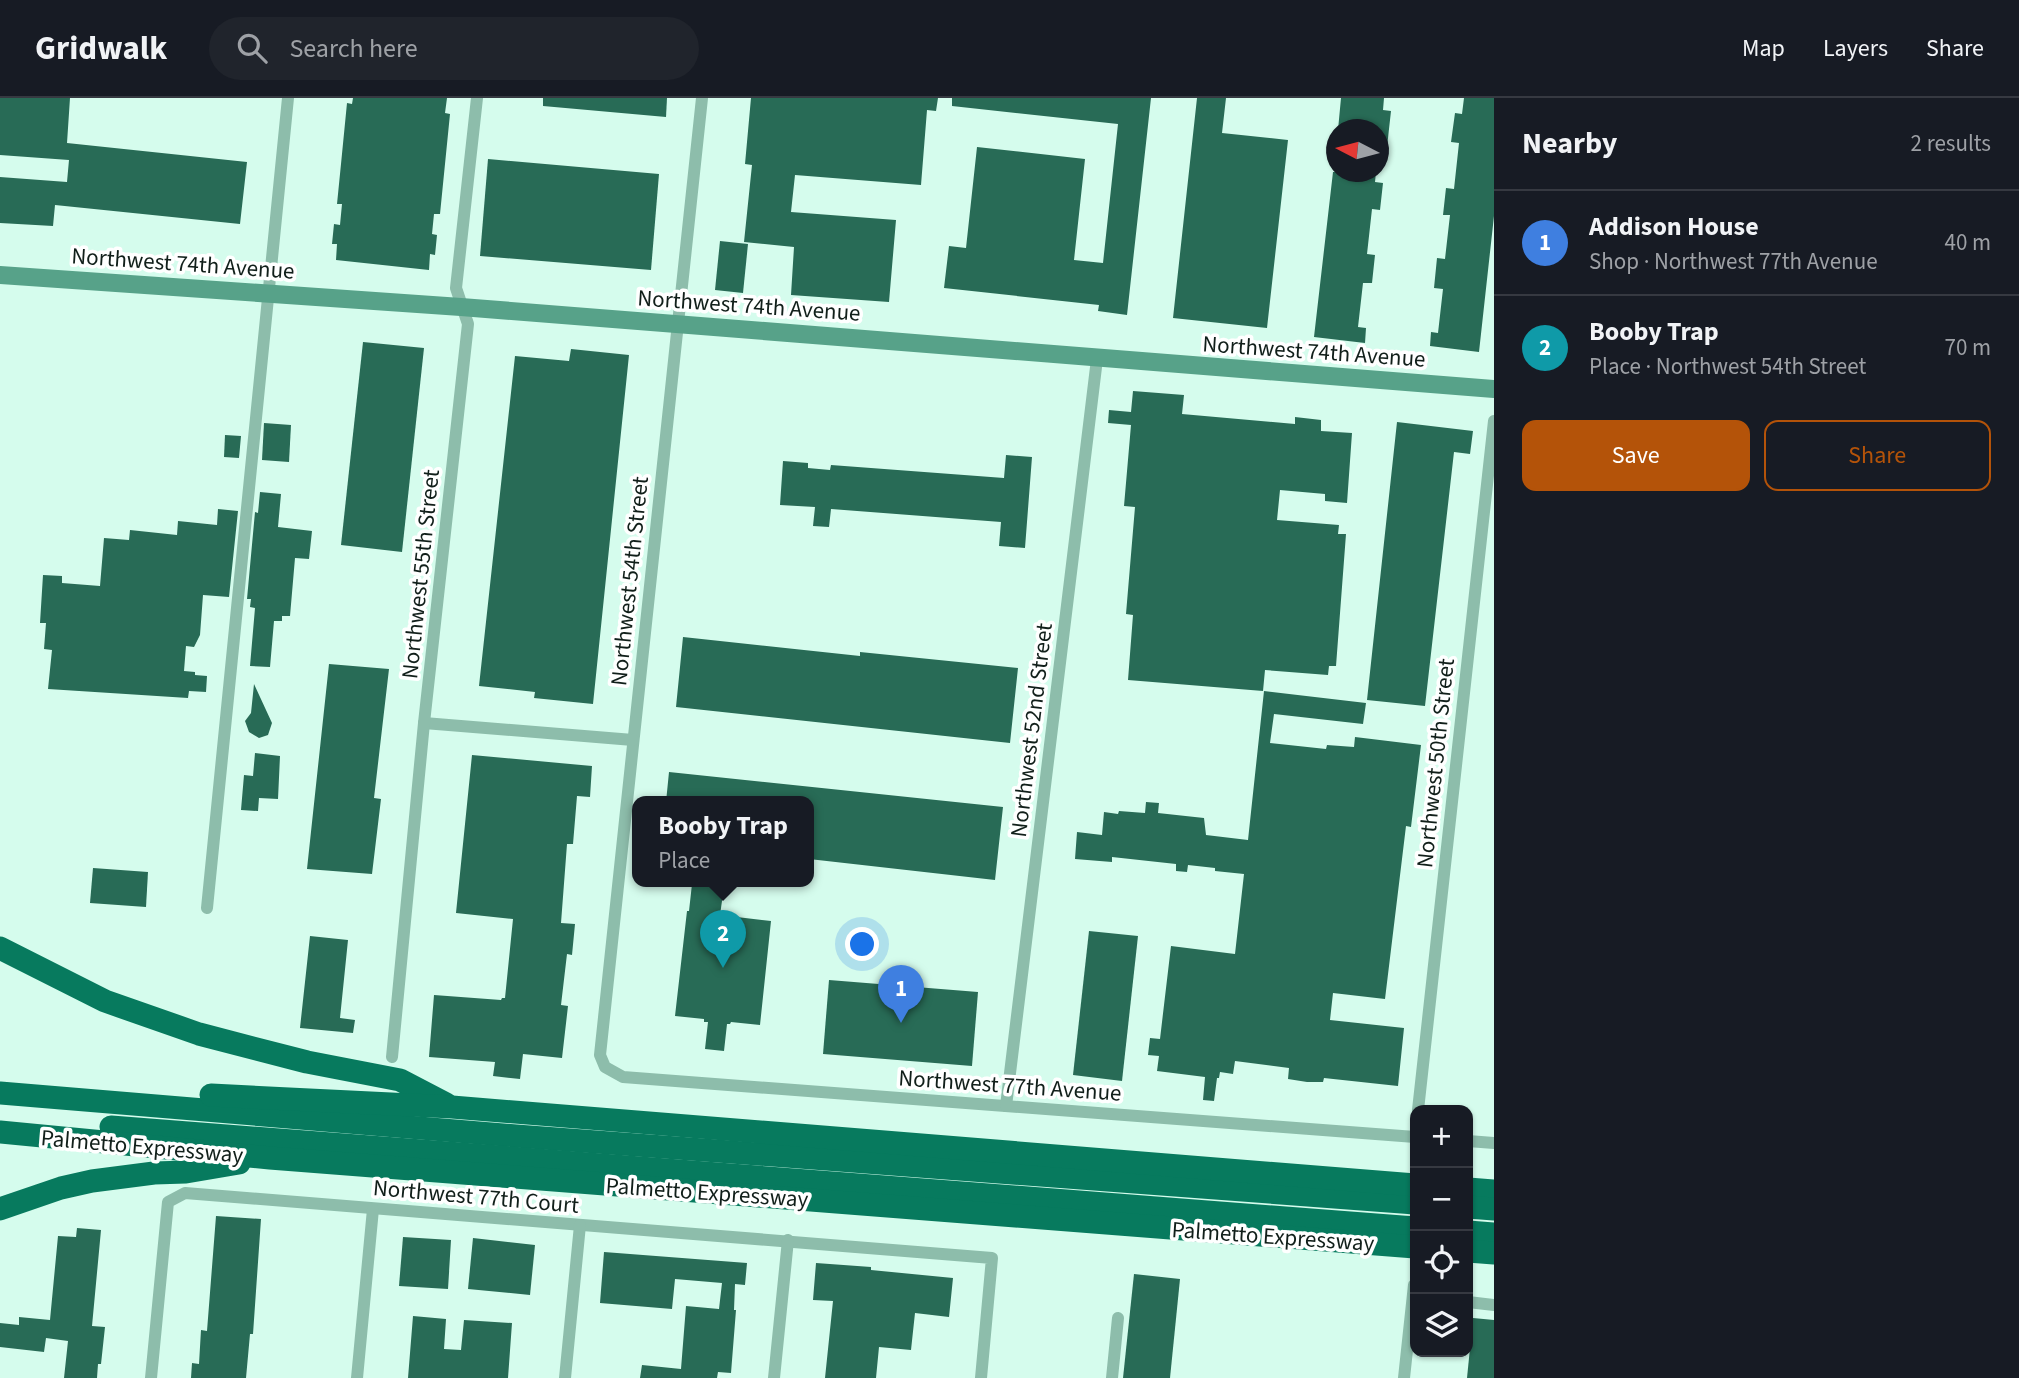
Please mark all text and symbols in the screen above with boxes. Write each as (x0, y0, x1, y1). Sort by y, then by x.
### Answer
search box (209, 17, 699, 80)
text: Gridwalk (35, 25, 167, 72)
icon: search (233, 29, 271, 67)
text: Search here (289, 30, 418, 67)
text: Map (1742, 31, 1785, 66)
text: Layers (1823, 31, 1888, 66)
text: Share (1926, 31, 1984, 66)
north arrow (1326, 119, 1389, 182)
text: Nearby (1522, 122, 1617, 165)
text: 2 results (1911, 127, 1991, 160)
text: Addison House (1589, 208, 1759, 245)
text: 1 (1539, 226, 1551, 259)
text: 40 m (1944, 226, 1991, 259)
street label: Northwest 74th Avenue (70, 239, 296, 288)
text: Shop · Northwest 77th Avenue (1589, 245, 1878, 278)
street label: Northwest 74th Avenue (636, 281, 862, 330)
text: Booby Trap (1589, 313, 1719, 350)
street label: Northwest 74th Avenue (1201, 327, 1427, 376)
text: 2 (1539, 331, 1551, 364)
text: 70 m (1944, 331, 1991, 364)
text: Place · Northwest 54th Street (1589, 350, 1866, 383)
button: Save (1522, 420, 1750, 491)
button: Share (1764, 420, 1991, 491)
street label: Northwest 55th Street (393, 467, 448, 680)
street label: Northwest 54th Street (602, 474, 657, 687)
street label: Northwest 52nd Street (1002, 621, 1061, 839)
street label: Northwest 50th Street (1408, 656, 1463, 869)
popup (632, 796, 814, 887)
text: Booby Trap (658, 807, 788, 844)
text: Place (658, 844, 710, 877)
pin: 2 (700, 910, 746, 968)
your location (845, 927, 879, 961)
pin: 1 (878, 965, 924, 1023)
street label: Northwest 77th Avenue (897, 1061, 1123, 1110)
map controls (1410, 1105, 1473, 1357)
button: + (1410, 1105, 1473, 1168)
street label: Palmetto Expressway (39, 1121, 245, 1172)
button: − (1410, 1168, 1473, 1231)
street label: Palmetto Expressway (605, 1169, 810, 1216)
street label: Northwest 77th Court (372, 1171, 581, 1222)
street label: Palmetto Expressway (1171, 1213, 1376, 1260)
button: locate (1410, 1231, 1473, 1294)
button: layers (1410, 1294, 1473, 1357)

